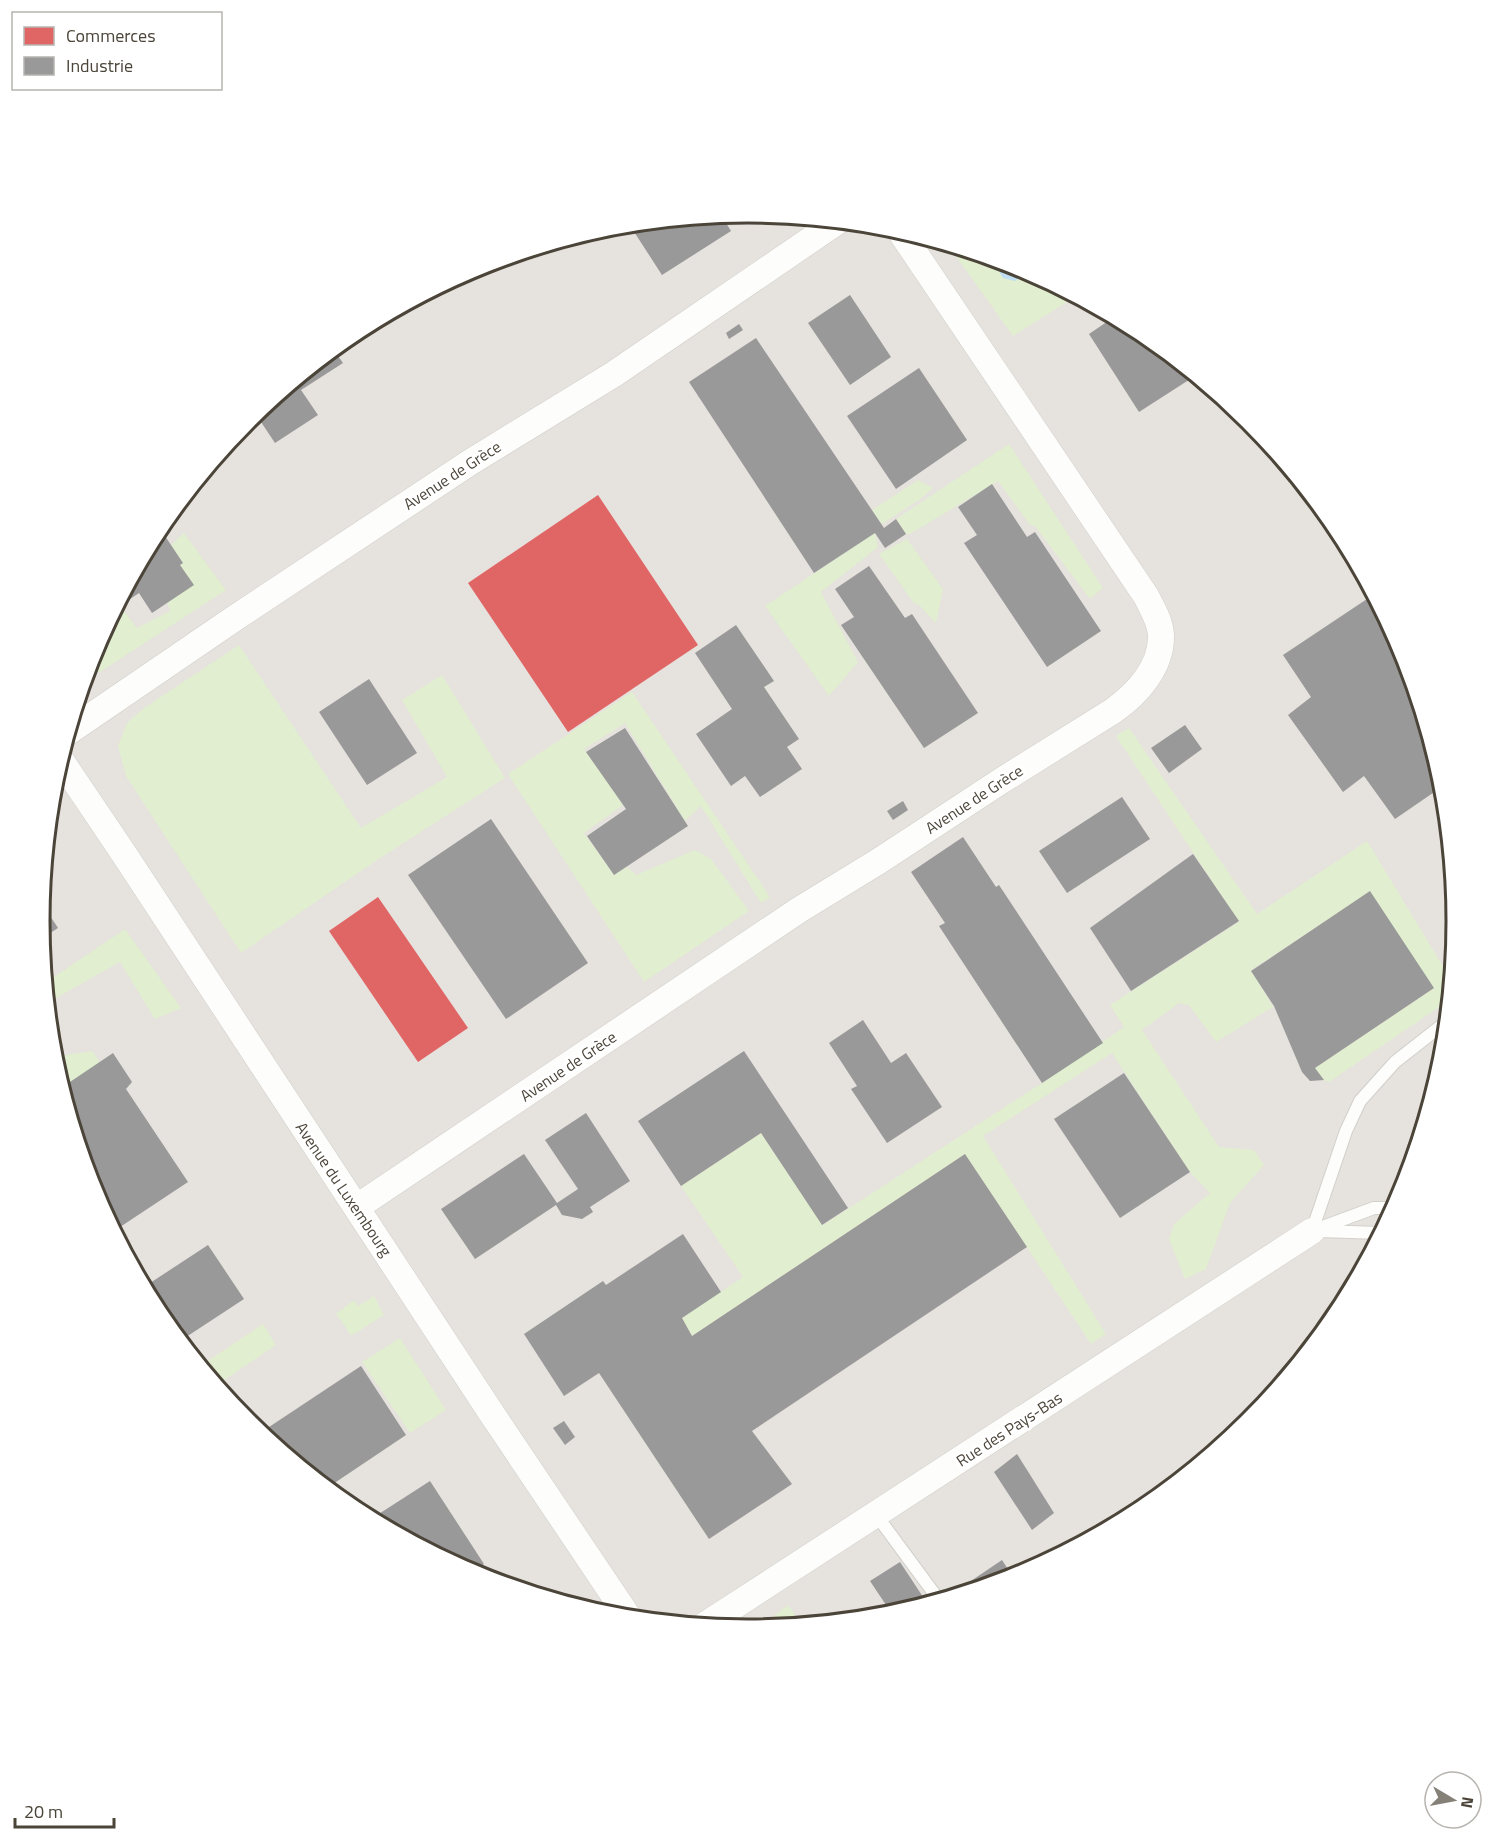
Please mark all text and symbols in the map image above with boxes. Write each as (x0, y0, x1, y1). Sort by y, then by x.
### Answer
legend (12, 12, 222, 90)
text: Commerces (66, 22, 156, 49)
text: Industrie (66, 52, 133, 79)
street label: Avenue de Grèce (399, 434, 505, 516)
street label: Avenue de Grèce (921, 758, 1027, 840)
street label: Avenue de Grèce (515, 1025, 621, 1107)
street label: Avenue du Luxembourg (290, 1117, 398, 1261)
street label: Rue des Pays-Bas (951, 1386, 1067, 1472)
north arrow (1423, 1770, 1483, 1830)
scale bar (15, 1791, 114, 1829)
text: N (1455, 1795, 1481, 1810)
text: 20 m (24, 1798, 63, 1825)

